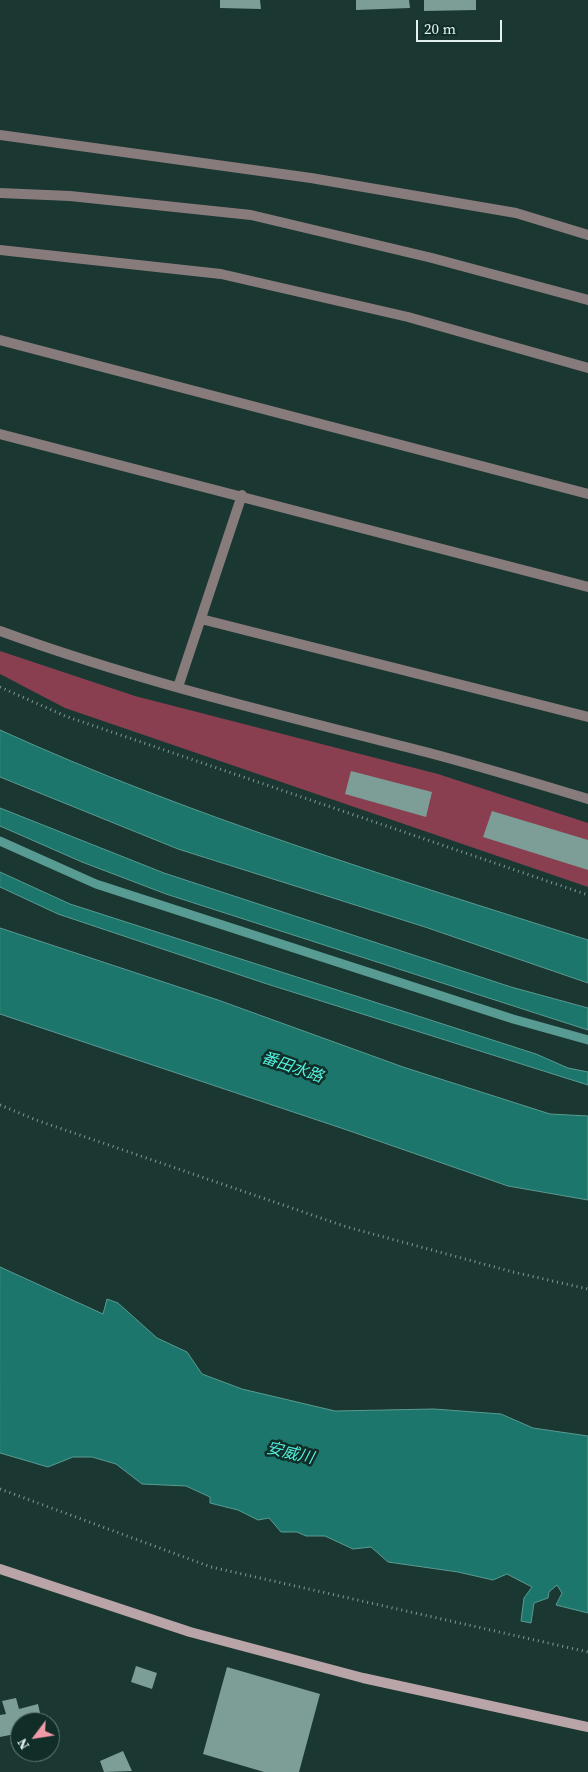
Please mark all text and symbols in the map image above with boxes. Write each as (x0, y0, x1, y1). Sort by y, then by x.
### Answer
scale bar (418, 10, 504, 42)
text: 20 m (424, 18, 456, 39)
water label: 番田水路 (259, 1049, 325, 1087)
water label: 安威川 (264, 1439, 316, 1469)
north arrow (10, 1712, 60, 1762)
text: N (12, 1735, 34, 1754)

